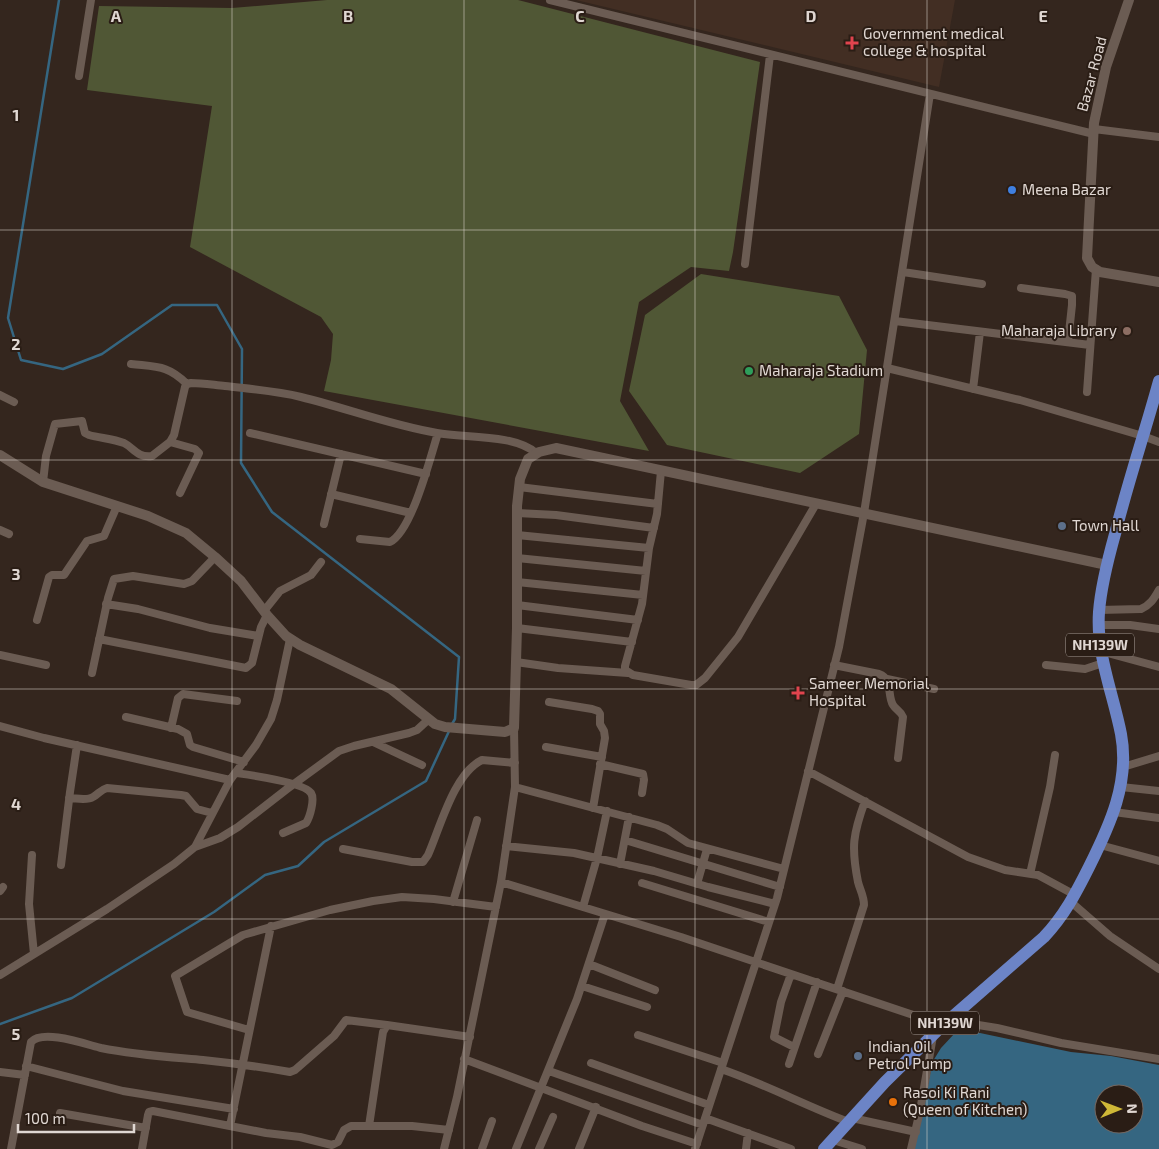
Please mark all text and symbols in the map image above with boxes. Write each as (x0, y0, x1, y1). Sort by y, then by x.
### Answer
text: A (111, 6, 122, 25)
text: B (343, 6, 353, 25)
text: C (575, 6, 585, 25)
text: D (806, 6, 817, 25)
text: E (1038, 6, 1048, 25)
place label: Government medical college & hospital (863, 24, 1005, 59)
street label: Bazar Road (1072, 34, 1110, 113)
marker: Government medical college & hospital (845, 36, 859, 50)
text: 1 (13, 105, 19, 124)
place label: Meena Bazar (1022, 180, 1111, 198)
marker: Meena Bazar (1006, 184, 1018, 196)
place label: Maharaja Library (1001, 321, 1117, 340)
marker: Maharaja Library (1121, 325, 1133, 337)
text: 2 (11, 334, 21, 353)
place label: Maharaja Stadium (759, 361, 883, 380)
marker: Maharaja Stadium (743, 365, 755, 377)
place label: Town Hall (1072, 516, 1140, 534)
marker: Town Hall (1056, 520, 1068, 532)
text: 3 (11, 564, 21, 583)
road number: NH139W (1066, 634, 1134, 656)
place label: Sameer Memorial Hospital (809, 674, 930, 709)
marker: Sameer Memorial Hospital (791, 686, 805, 700)
text: 4 (11, 794, 21, 813)
road number: NH139W (911, 1011, 979, 1034)
text: 5 (12, 1024, 21, 1043)
place label: Indian Oil Petrol Pump (868, 1037, 952, 1072)
marker: Indian Oil Petrol Pump (852, 1050, 864, 1062)
place label: Rasoi Ki Rani (Queen of Kitchen) (903, 1083, 1028, 1119)
north arrow (1094, 1084, 1144, 1134)
marker: Rasoi Ki Rani (Queen of Kitchen) (887, 1096, 899, 1108)
scale bar (18, 1102, 134, 1134)
text: N (1124, 1104, 1141, 1114)
text: 100 m (25, 1109, 66, 1127)

